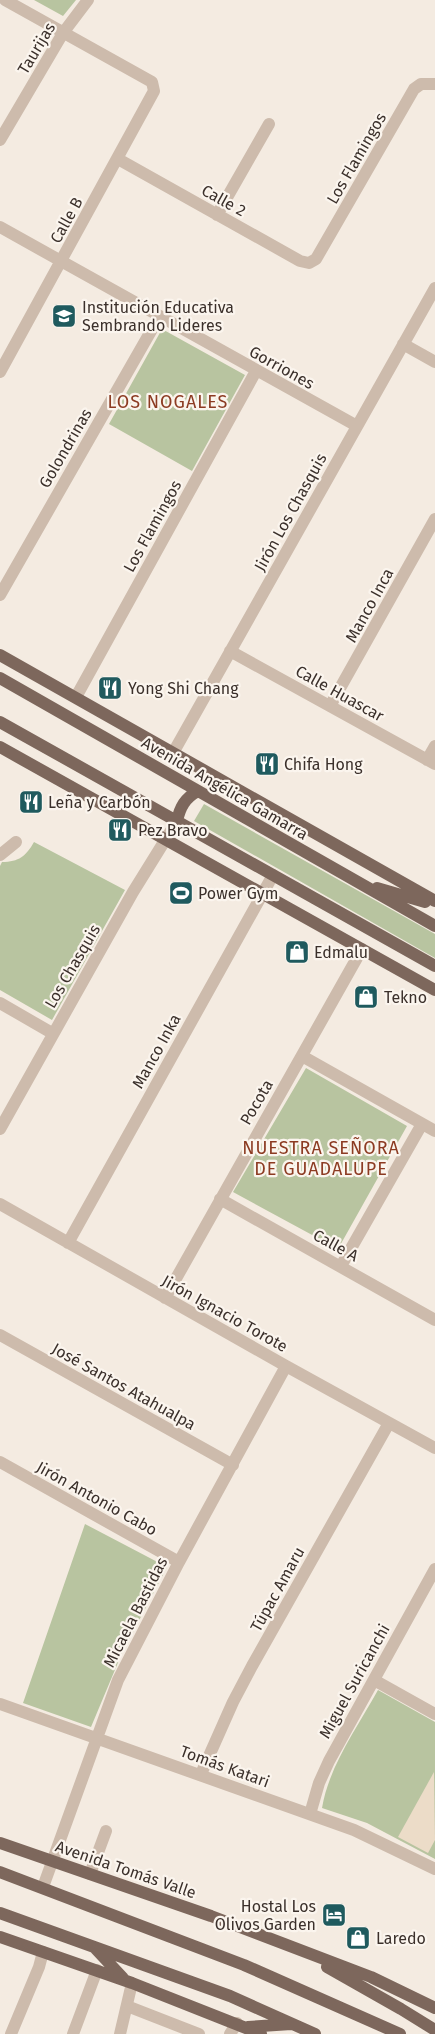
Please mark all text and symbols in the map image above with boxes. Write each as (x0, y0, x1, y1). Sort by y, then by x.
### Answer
street label: Taurijas (14, 19, 59, 77)
street label: Los Flamingos (323, 109, 390, 207)
street label: Calle 2 (198, 181, 249, 220)
street label: Calle B (46, 194, 87, 246)
place label: Institución Educativa Sembrando Lideres (82, 298, 234, 335)
school or university icon: Institución Educativa Sembrando Lideres (51, 303, 77, 329)
street label: Gorriones (246, 342, 318, 393)
district label: LOS NOGALES (108, 391, 228, 413)
street label: Golondrinas (35, 405, 96, 491)
street label: Jirón Los Chasquis (250, 450, 331, 574)
street label: Los Flamingos (119, 477, 186, 576)
street label: Manco Inca (341, 565, 398, 646)
street label: Calle Huascar (292, 661, 388, 726)
restaurant icon: Yong Shi Chang (97, 675, 123, 701)
place label: Yong Shi Chang (128, 679, 239, 698)
street label: Avenida Angélica Gamarra (138, 733, 311, 844)
restaurant icon: Chifa Hong (254, 751, 280, 777)
place label: Chifa Hong (284, 755, 363, 774)
restaurant icon: Leña y Carbón (18, 789, 44, 815)
place label: Leña y Carbón (48, 793, 151, 812)
restaurant icon: Pez Bravo (107, 817, 133, 843)
place label: Pez Bravo (138, 821, 208, 840)
sports icon: Power Gym (168, 880, 194, 906)
place label: Power Gym (198, 884, 278, 903)
street label: Los Chasquis (41, 921, 104, 1012)
shop icon: Edmalu (284, 939, 310, 965)
place label: Edmalu (314, 943, 368, 962)
shop icon: Tekno (353, 984, 379, 1010)
place label: Tekno (384, 988, 427, 1007)
street label: Manco Inka (128, 1011, 185, 1092)
street label: Pocota (236, 1076, 277, 1128)
district label: NUESTRA SEÑORA DE GUADALUPE (242, 1136, 400, 1180)
street label: Calle A (310, 1225, 362, 1266)
street label: Jirón Ignacio Torote (159, 1271, 291, 1356)
street label: José Santos Atahualpa (48, 1339, 199, 1434)
street label: Jirón Antonio Cabo (33, 1457, 161, 1540)
street label: Túpac Amaru (246, 1544, 309, 1635)
street label: Micaela Bastidas (100, 1554, 171, 1670)
street label: Miguel Suricanchi (315, 1621, 394, 1742)
street label: Tomás Katari (178, 1742, 272, 1791)
street label: Avenida Tomás Valle (53, 1836, 199, 1902)
place label: Hostal Los Olivos Garden (215, 1897, 316, 1934)
hotel icon: Hostal Los Olivos Garden (321, 1902, 347, 1928)
shop icon: Laredo (345, 1925, 371, 1951)
place label: Laredo (376, 1929, 426, 1948)

